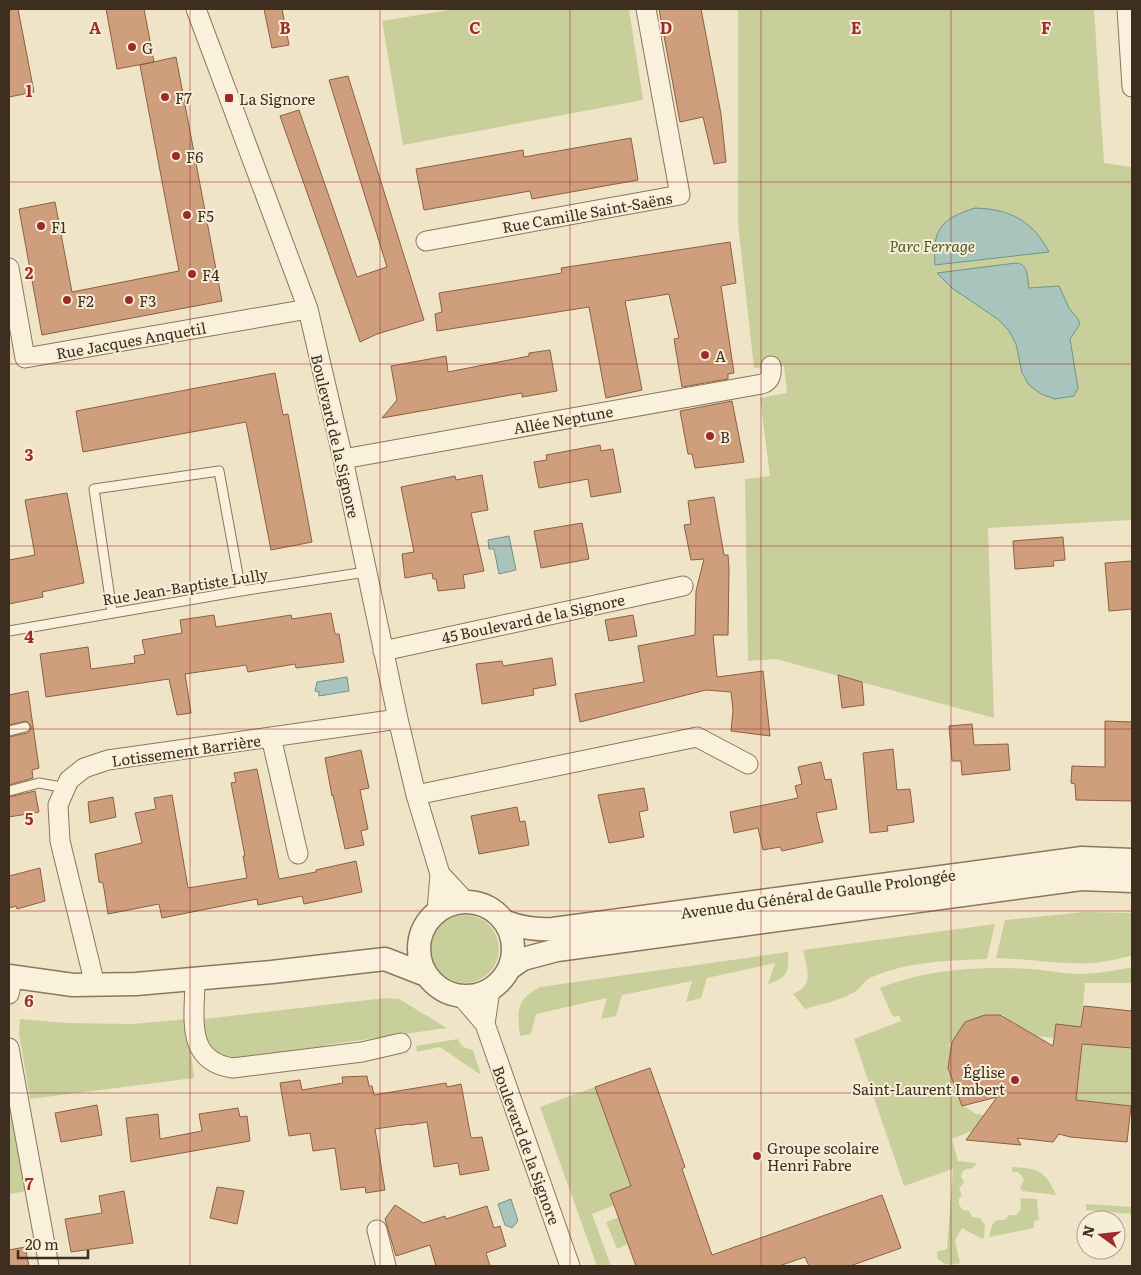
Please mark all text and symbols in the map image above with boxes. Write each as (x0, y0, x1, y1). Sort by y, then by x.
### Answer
text: A (89, 15, 101, 39)
text: B (279, 15, 291, 39)
text: C (469, 15, 481, 39)
text: D (660, 15, 672, 39)
text: E (851, 15, 862, 39)
text: F (1041, 15, 1051, 39)
place label: G (142, 36, 153, 59)
marker: G (126, 41, 138, 53)
text: 1 (26, 78, 33, 102)
place label: F7 (175, 86, 192, 109)
place label: La Signore (239, 87, 315, 110)
marker: F7 (159, 91, 171, 103)
marker: La Signore (223, 92, 235, 104)
place label: F6 (186, 145, 203, 168)
marker: F6 (170, 150, 182, 162)
street label: Rue Camille Saint-Saëns (500, 186, 674, 238)
place label: F5 (197, 204, 214, 227)
marker: F5 (181, 209, 193, 221)
place label: F1 (51, 215, 66, 238)
marker: F1 (35, 220, 47, 232)
park label: Parc Ferrage (889, 234, 975, 257)
text: 2 (25, 260, 34, 284)
place label: F4 (202, 263, 220, 286)
marker: F4 (186, 268, 198, 280)
place label: F2 (77, 289, 94, 312)
place label: F3 (139, 289, 156, 312)
marker: F2 (61, 294, 73, 306)
marker: F3 (123, 294, 135, 306)
street label: Rue Jacques Anquetil (54, 315, 208, 365)
place label: A (715, 344, 726, 367)
marker: A (699, 349, 711, 361)
street label: Boulevard de la Signore (306, 352, 366, 521)
street label: Allée Neptune (511, 399, 615, 439)
place label: B (720, 425, 730, 448)
marker: B (704, 430, 716, 442)
text: 3 (25, 442, 34, 466)
street label: Rue Jean-Baptiste Lully (100, 561, 270, 610)
street label: 45 Boulevard de la Signore (439, 587, 627, 649)
text: 4 (24, 624, 34, 648)
street label: Lotissement Barrière (110, 728, 262, 772)
text: 5 (25, 806, 34, 830)
street label: Avenue du Général de Gaulle Prolongée (679, 862, 957, 924)
text: 6 (24, 988, 34, 1012)
place label: Église Saint-Laurent Imbert (852, 1060, 1005, 1100)
street label: Boulevard de la Signore (488, 1062, 567, 1228)
marker: Église Saint-Laurent Imbert (1009, 1074, 1021, 1086)
place label: Groupe scolaire Henri Fabre (767, 1136, 879, 1176)
marker: Groupe scolaire Henri Fabre (751, 1150, 763, 1162)
text: 7 (25, 1171, 34, 1195)
north arrow (1076, 1210, 1126, 1260)
text: N (1076, 1223, 1099, 1240)
scale bar (18, 1228, 88, 1260)
text: 20 m (25, 1232, 59, 1255)

